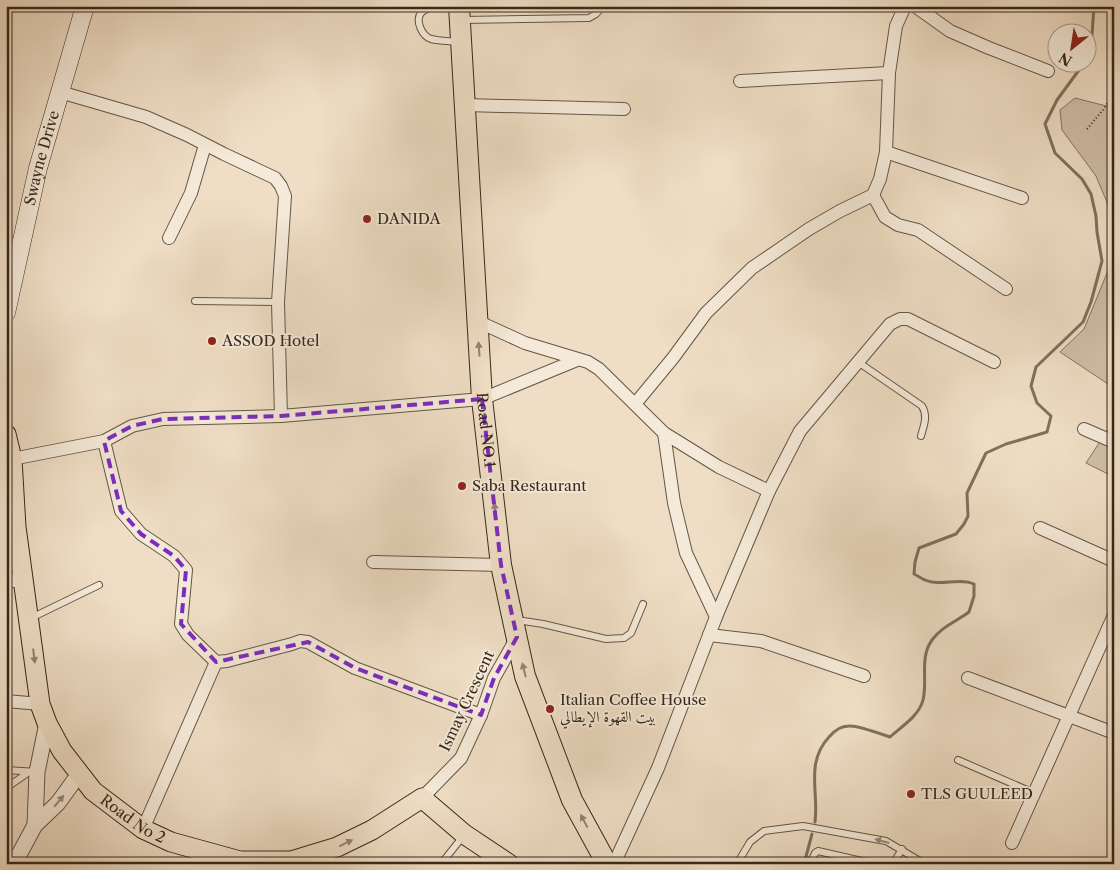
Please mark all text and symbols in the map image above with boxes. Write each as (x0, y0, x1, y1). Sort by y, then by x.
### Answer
north arrow (1048, 22, 1098, 72)
text: N (1056, 48, 1075, 70)
street label: Swayne Drive (20, 108, 63, 207)
place label: DANIDA (377, 209, 442, 228)
marker: DANIDA (361, 213, 373, 225)
place label: ASSOD Hotel (221, 331, 320, 350)
marker: ASSOD Hotel (206, 335, 218, 347)
one-way arrow (474, 340, 482, 356)
street label: Road NO.1 (473, 392, 500, 469)
place label: Saba Restaurant (472, 476, 587, 495)
marker: Saba Restaurant (456, 480, 468, 492)
one-way arrow (491, 502, 499, 518)
street label: Ismay Crescent (435, 647, 498, 754)
one-way arrow (30, 648, 38, 664)
one-way arrow (520, 662, 528, 677)
place label: Italian Coffee House بيت القهوة الإيطالي (560, 690, 706, 729)
marker: Italian Coffee House بيت القهوة الإيطالي (544, 703, 556, 715)
place label: TLS GUULEED (921, 784, 1033, 803)
marker: TLS GUULEED (905, 788, 917, 800)
street label: Road No 2 (97, 790, 169, 847)
one-way arrow (53, 795, 64, 808)
one-way arrow (580, 814, 588, 828)
one-way arrow (875, 837, 890, 845)
one-way arrow (339, 839, 353, 847)

